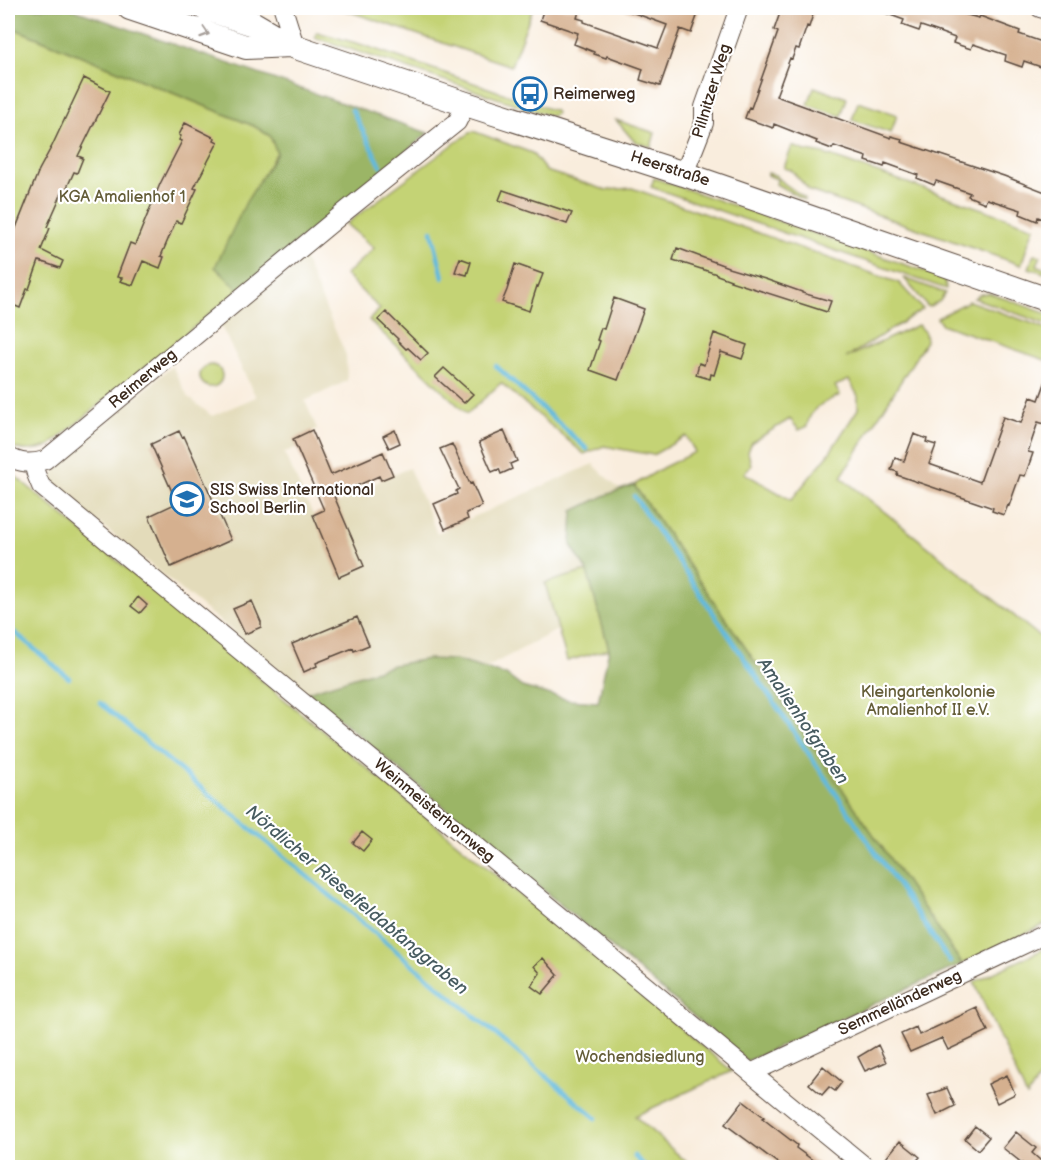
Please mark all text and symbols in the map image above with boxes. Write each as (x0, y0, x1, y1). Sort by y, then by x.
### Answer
one-way arrow (199, 26, 210, 38)
street label: Pillnitzer Weg (689, 42, 735, 140)
bus stop icon: Reimerweg (512, 76, 548, 112)
place label: Reimerweg (553, 85, 635, 104)
street label: Heerstraße (628, 147, 713, 191)
park label: KGA Amalienhof 1 (58, 188, 186, 207)
street label: Reimerweg (105, 345, 181, 413)
school or university icon: SIS Swiss International School Berlin (169, 481, 205, 517)
place label: SIS Swiss International School Berlin (210, 481, 374, 518)
water label: Amalienhofgraben (752, 653, 853, 788)
park label: Kleingartenkolonie Amalienhof II e.V. (861, 683, 996, 720)
street label: Weinmeisterhornweg (370, 755, 498, 867)
water label: Nördlicher Rieselfeldabfanggraben (242, 801, 472, 999)
street label: Semmelländerweg (835, 966, 965, 1040)
park label: Wochendsiedlung (576, 1048, 704, 1067)

